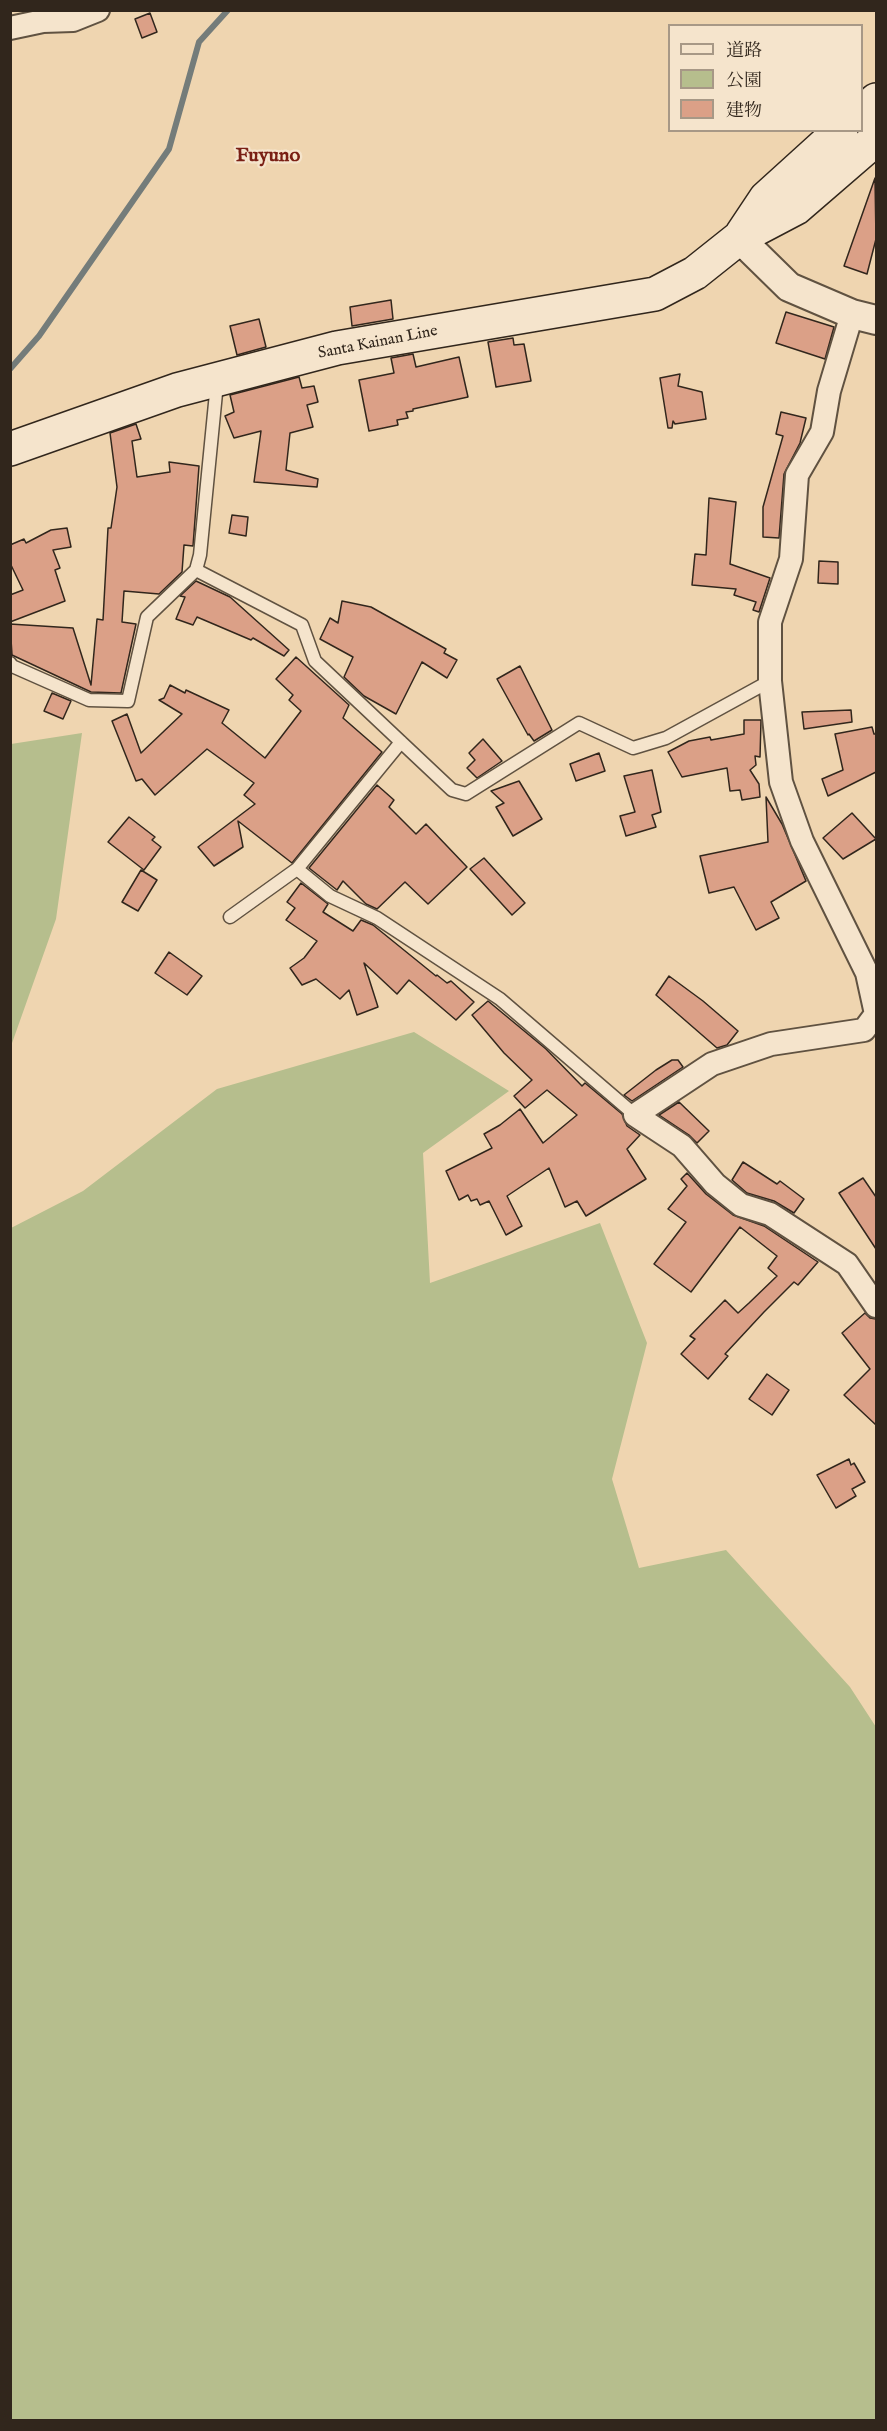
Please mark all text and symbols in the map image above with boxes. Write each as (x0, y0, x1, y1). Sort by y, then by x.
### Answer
legend (668, 24, 863, 132)
text: 道路 (726, 40, 762, 63)
text: 公園 (726, 70, 762, 93)
text: 建物 (726, 100, 762, 123)
district label: Fuyuno (236, 145, 300, 169)
street label: Santa Kainan Line (317, 322, 439, 364)

